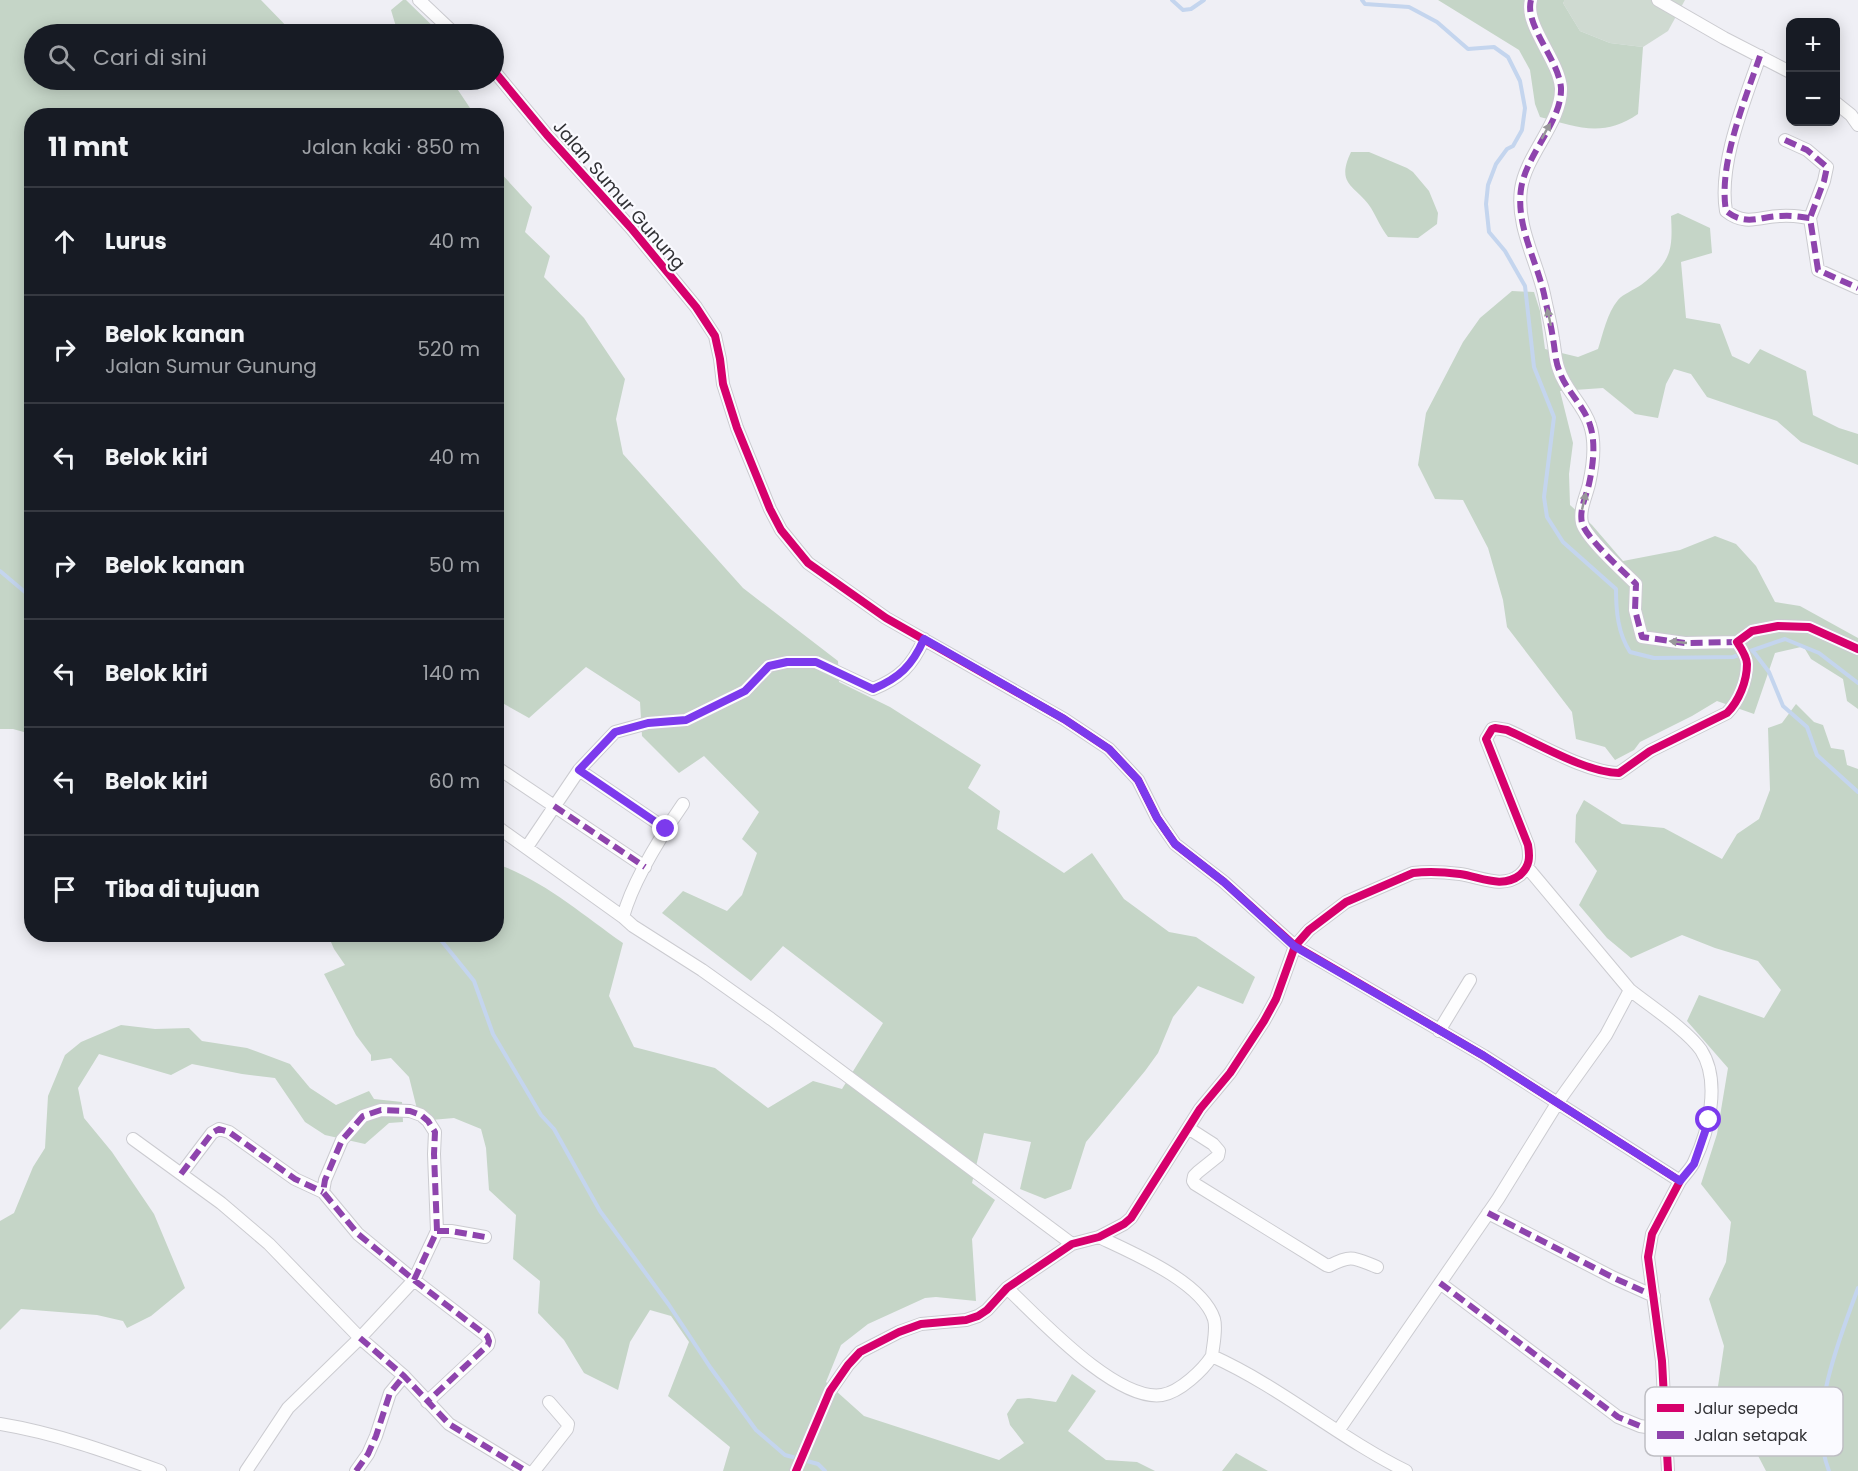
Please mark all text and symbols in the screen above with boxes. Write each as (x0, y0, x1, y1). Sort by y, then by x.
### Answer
map controls (1786, 18, 1840, 126)
button: + (1786, 18, 1840, 72)
search box (24, 24, 504, 90)
icon: search (45, 41, 78, 74)
text: Cari di sini (93, 42, 207, 73)
button: − (1786, 72, 1840, 126)
street label: Jalan Sumur Gunung (547, 115, 691, 275)
one-way arrow (1540, 123, 1551, 139)
text: 11 mnt (48, 129, 129, 165)
text: Jalan kaki · 850 m (302, 133, 480, 161)
icon: ahead (48, 225, 81, 258)
text: Lurus (105, 226, 167, 257)
text: 40 m (429, 227, 480, 255)
one-way arrow (1544, 307, 1553, 326)
text: Belok kanan (105, 319, 245, 350)
icon: right (48, 333, 81, 366)
text: 520 m (417, 335, 480, 363)
text: Jalan Sumur Gunung (105, 352, 317, 380)
icon: left (48, 441, 81, 474)
text: Belok kiri (105, 442, 208, 473)
text: 40 m (429, 443, 480, 471)
one-way arrow (1580, 492, 1590, 510)
icon: right (48, 549, 81, 582)
text: Belok kanan (105, 550, 245, 581)
text: 50 m (429, 551, 480, 579)
one-way arrow (1669, 637, 1688, 647)
icon: left (48, 657, 81, 690)
text: Belok kiri (105, 658, 208, 689)
text: 140 m (423, 659, 480, 687)
icon: left (48, 765, 81, 798)
text: Belok kiri (105, 766, 208, 797)
text: 60 m (429, 767, 480, 795)
route end (652, 815, 678, 841)
icon: arrive (48, 873, 81, 906)
text: Tiba di tujuan (105, 874, 260, 905)
route start (1695, 1106, 1721, 1132)
legend (1645, 1387, 1843, 1456)
text: Jalur sepeda (1694, 1397, 1798, 1420)
text: Jalan setapak (1694, 1424, 1808, 1447)

